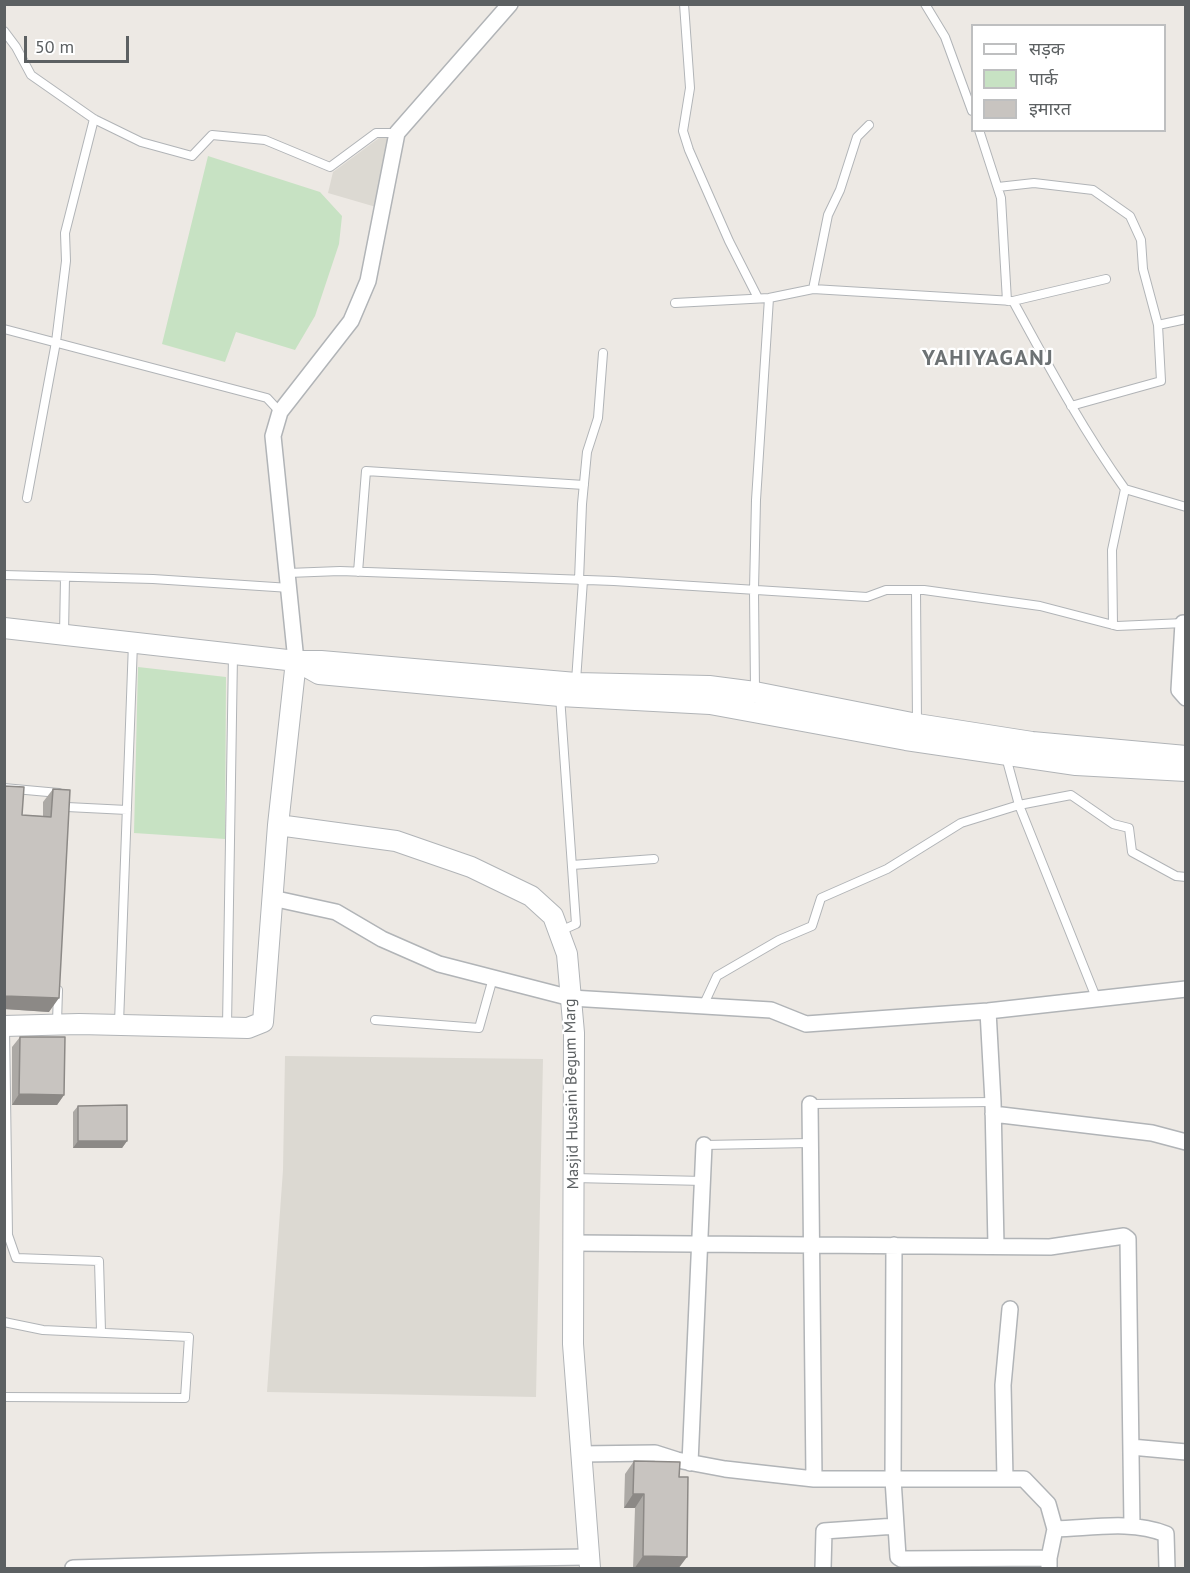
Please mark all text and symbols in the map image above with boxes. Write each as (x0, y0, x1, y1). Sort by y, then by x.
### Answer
scale bar (27, 24, 132, 62)
legend (971, 24, 1166, 132)
text: 50 m (35, 35, 74, 58)
text: सड़क (1029, 37, 1065, 60)
text: पार्क (1029, 67, 1058, 90)
text: इमारत (1029, 97, 1071, 120)
district label: YAHIYAGANJ (922, 346, 1054, 372)
street label: Masjid Husaini Begum Marg (561, 998, 583, 1190)

